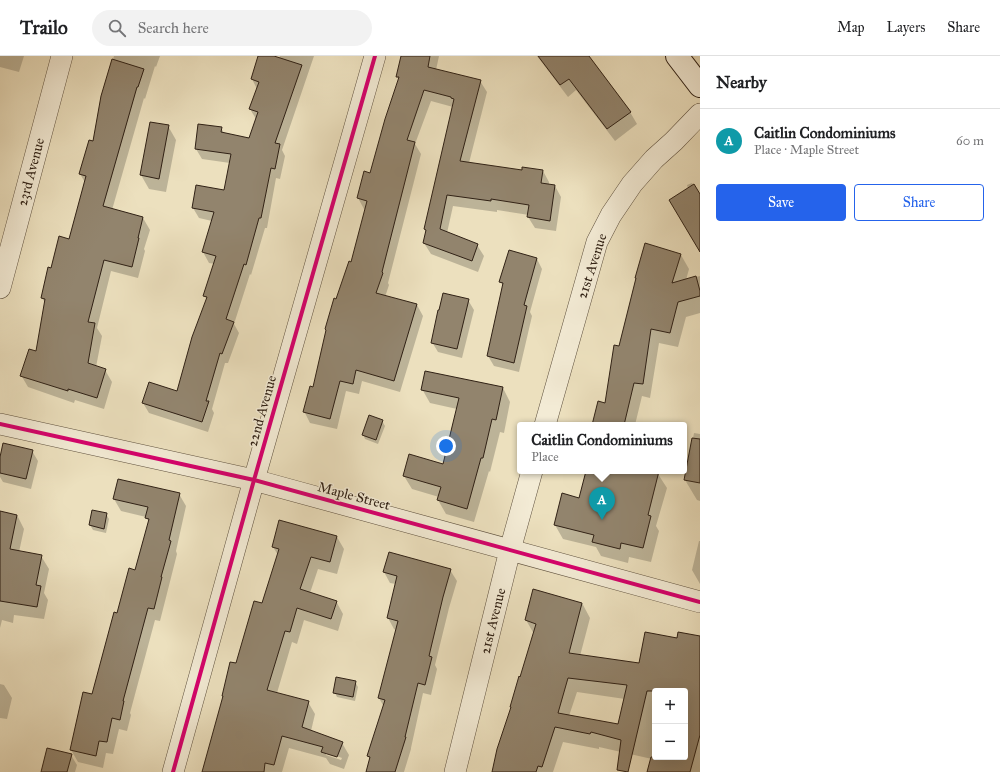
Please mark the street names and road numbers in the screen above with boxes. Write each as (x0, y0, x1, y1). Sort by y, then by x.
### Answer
street label: 23rd Avenue (14, 136, 48, 208)
street label: 21st Avenue (573, 231, 611, 301)
street label: 22nd Avenue (244, 373, 280, 449)
street label: Maple Street (316, 478, 392, 514)
street label: 21st Avenue (477, 586, 509, 656)

